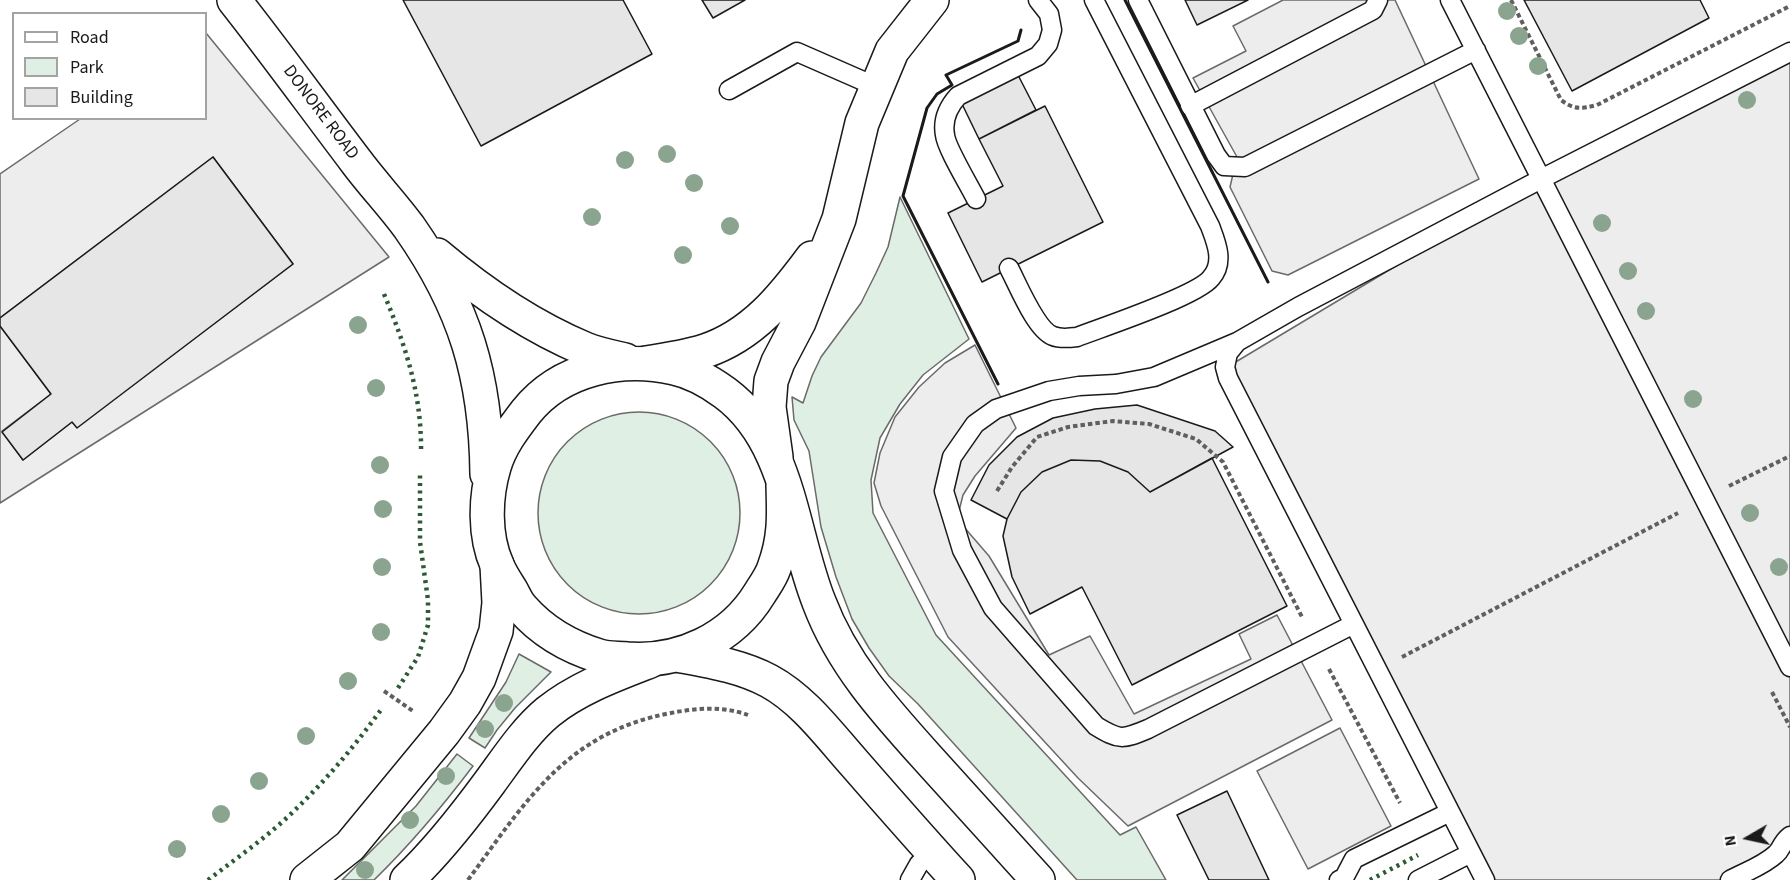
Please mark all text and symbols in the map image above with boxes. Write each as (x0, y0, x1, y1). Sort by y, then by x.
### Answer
legend (12, 12, 207, 120)
text: Road (70, 25, 109, 50)
text: Park (70, 55, 104, 80)
street label: DONORE ROAD (277, 61, 363, 165)
text: Building (70, 85, 133, 110)
north arrow (1718, 808, 1778, 868)
text: N (1719, 834, 1742, 848)

